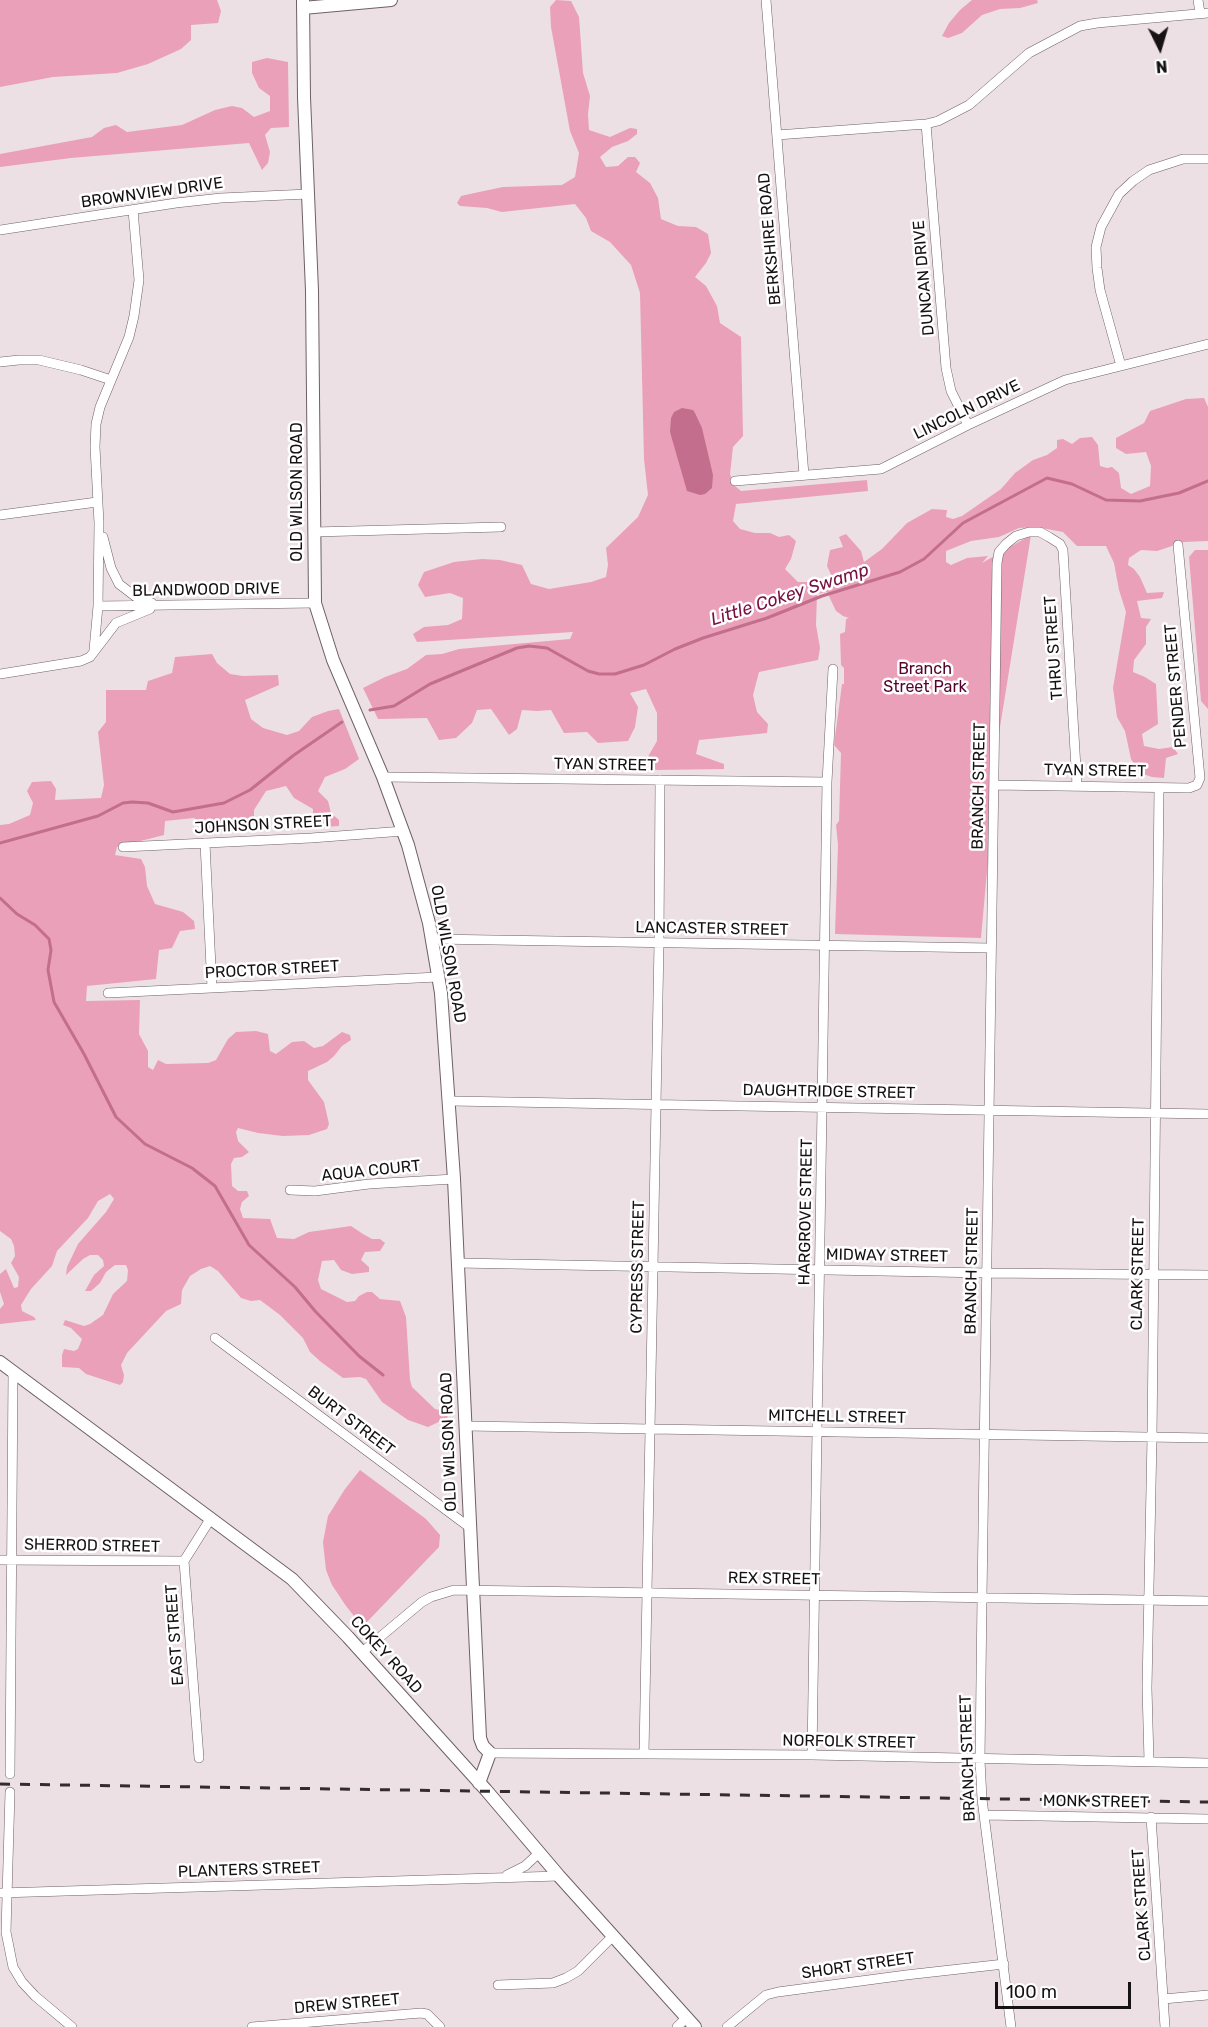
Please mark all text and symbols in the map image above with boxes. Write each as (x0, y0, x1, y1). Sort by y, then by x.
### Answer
north arrow (1130, 18, 1190, 78)
text: N (1155, 56, 1168, 76)
street label: BERKSHIRE ROAD (755, 172, 785, 306)
street label: BROWNVIEW DRIVE (80, 174, 224, 212)
street label: DUNCAN DRIVE (909, 220, 939, 336)
street label: LINCOLN DRIVE (911, 376, 1023, 444)
street label: OLD WILSON ROAD (287, 422, 307, 562)
water label: Little Cokey Swamp (708, 559, 872, 631)
street label: BLANDWOOD DRIVE (132, 579, 280, 601)
street label: THRU STREET (1041, 595, 1067, 701)
street label: PENDER STREET (1161, 623, 1191, 749)
park label: Branch Street Park (883, 659, 967, 697)
street label: BRANCH STREET (968, 722, 990, 850)
street label: TYAN STREET (554, 755, 656, 775)
street label: TYAN STREET (1044, 761, 1146, 781)
street label: JOHNSON STREET (194, 812, 332, 838)
street label: OLD WILSON ROAD (426, 884, 470, 1024)
street label: LANCASTER STREET (635, 918, 789, 940)
street label: PROCTOR STREET (204, 957, 340, 983)
street label: DAUGHTRIDGE STREET (742, 1081, 916, 1103)
street label: HARGROVE STREET (795, 1138, 817, 1286)
street label: AQUA COURT (321, 1156, 421, 1186)
street label: CYPRESS STREET (627, 1200, 649, 1334)
street label: BRANCH STREET (961, 1207, 983, 1335)
street label: CLARK STREET (1127, 1218, 1149, 1330)
street label: MIDWAY STREET (826, 1245, 948, 1267)
street label: OLD WILSON ROAD (437, 1372, 461, 1512)
street label: BURT STREET (304, 1382, 398, 1460)
street label: MITCHELL STREET (768, 1406, 906, 1428)
street label: SHERROD STREET (24, 1535, 160, 1557)
street label: REX STREET (728, 1569, 820, 1589)
street label: EAST STREET (162, 1584, 188, 1686)
street label: COKEY ROAD (346, 1612, 426, 1698)
street label: BRANCH STREET (956, 1694, 980, 1822)
street label: NORFOLK STREET (782, 1731, 916, 1753)
street label: MONK STREET (1043, 1791, 1149, 1813)
street label: CLARK STREET (1128, 1848, 1156, 1962)
street label: PLANTERS STREET (177, 1858, 321, 1882)
street label: SHORT STREET (800, 1949, 916, 1983)
scale bar (998, 1970, 1134, 2008)
text: 100 m (1006, 1981, 1057, 2003)
street label: DREW STREET (293, 1990, 401, 2018)

